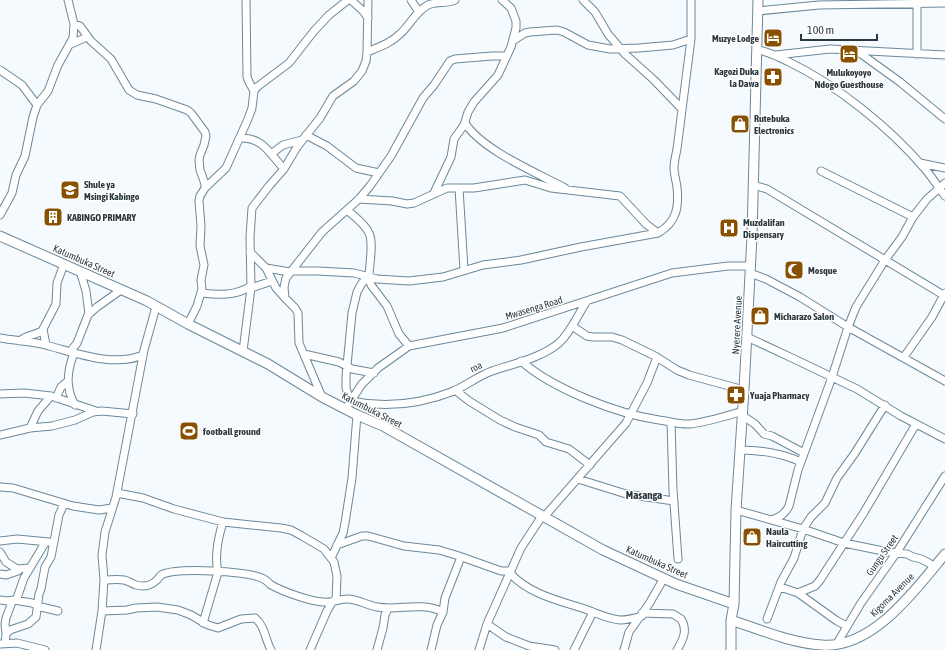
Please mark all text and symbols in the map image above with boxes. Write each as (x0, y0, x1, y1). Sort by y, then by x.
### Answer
scale bar (801, 16, 877, 42)
text: 100 m (807, 23, 834, 37)
hotel icon: Muzye Lodge (762, 27, 784, 49)
place label: Muzye Lodge (712, 33, 759, 44)
hotel icon: Mulukoyoyo Ndogo Guesthouse (838, 43, 860, 65)
place label: Kagozi Duka la Dawa (714, 66, 759, 89)
pharmacy icon: Kagozi Duka la Dawa (762, 66, 784, 88)
place label: Mulukoyoyo Ndogo Guesthouse (814, 67, 884, 90)
shop icon: Rutebuka Electronics (729, 113, 751, 135)
place label: Rutebuka Electronics (754, 113, 794, 136)
school or university icon: Shule ya Msingi Kabingo (59, 179, 81, 201)
place label: Shule ya Msingi Kabingo (84, 179, 140, 202)
building icon: KABINGO PRIMARY (42, 206, 64, 228)
place label: KABINGO PRIMARY (67, 212, 136, 223)
hospital icon: Muzdalifan Dispensary (718, 217, 740, 239)
place label: Muzdalifan Dispensary (743, 217, 785, 240)
street label: Katumbuka Street (52, 243, 117, 280)
mosque icon: Mosque (783, 259, 805, 281)
place label: Mosque (808, 265, 838, 276)
street label: Mwasenga Road (504, 294, 564, 322)
street label: Nyerere Avenue (730, 295, 744, 354)
shop icon: Micharazo Salon (749, 305, 771, 327)
place label: Micharazo Salon (774, 311, 834, 322)
street label: roa (468, 359, 484, 375)
pharmacy icon: Yuaja Pharmacy (725, 384, 747, 406)
street label: Katumbuka Street (340, 390, 404, 430)
place label: Yuaja Pharmacy (749, 390, 810, 401)
sports icon: football ground (178, 420, 200, 442)
place label: football ground (202, 426, 261, 437)
district label: Masanga (626, 489, 662, 501)
shop icon: Naula Haircutting (741, 526, 763, 548)
place label: Naula Haircutting (766, 526, 808, 549)
street label: Gungu Street (864, 532, 900, 578)
street label: Katumbuka Street (625, 544, 690, 581)
street label: Kigoma Avenue (868, 571, 916, 619)

